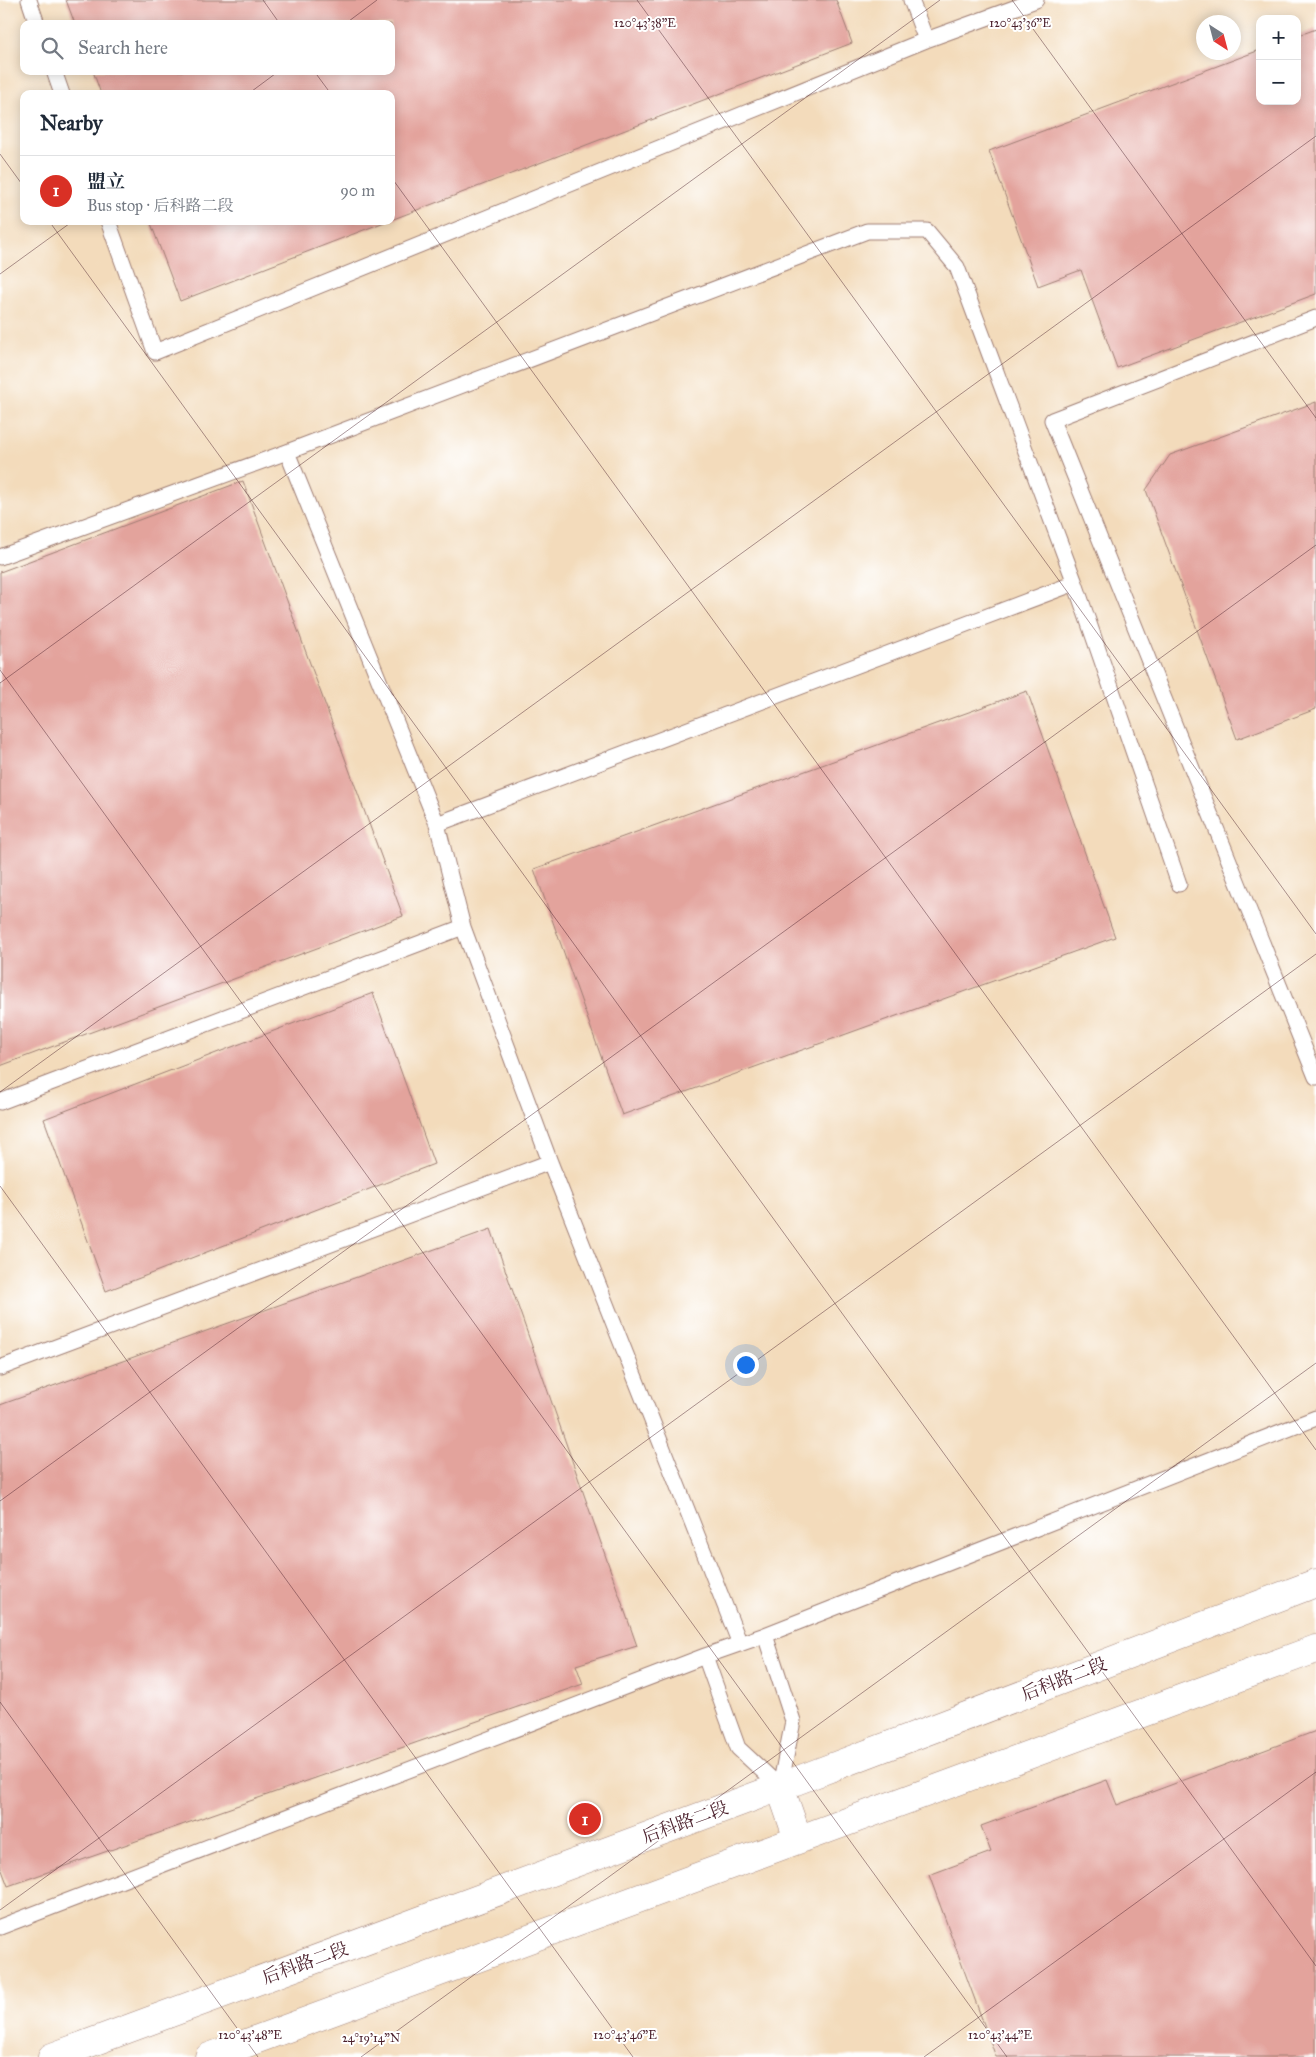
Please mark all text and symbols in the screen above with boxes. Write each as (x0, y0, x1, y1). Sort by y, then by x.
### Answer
north arrow (1196, 15, 1241, 60)
map controls (1256, 15, 1301, 105)
button: + (1256, 15, 1301, 60)
text: 120°43'38"E (614, 16, 676, 30)
text: 120°43'36"E (989, 16, 1051, 30)
search box (20, 20, 395, 75)
icon: search (38, 34, 66, 62)
text: Search here (78, 36, 168, 59)
button: − (1256, 60, 1301, 105)
text: Nearby (40, 110, 103, 136)
text: 盟立 (87, 170, 125, 193)
text: 1 (53, 181, 59, 200)
text: 90 m (340, 181, 375, 200)
text: Bus stop · 后科路二段 (87, 196, 233, 215)
your location (733, 1352, 759, 1378)
street label: 后科路二段 (1018, 1653, 1110, 1705)
street label: 后科路二段 (639, 1796, 731, 1848)
pin: 1 (569, 1800, 601, 1838)
street label: 后科路二段 (259, 1937, 351, 1989)
text: 120°43'48"E (218, 2028, 282, 2042)
text: 120°43'46"E (593, 2028, 657, 2042)
text: 120°43'44"E (968, 2028, 1032, 2042)
text: 24°19'14"N (342, 2031, 400, 2045)

